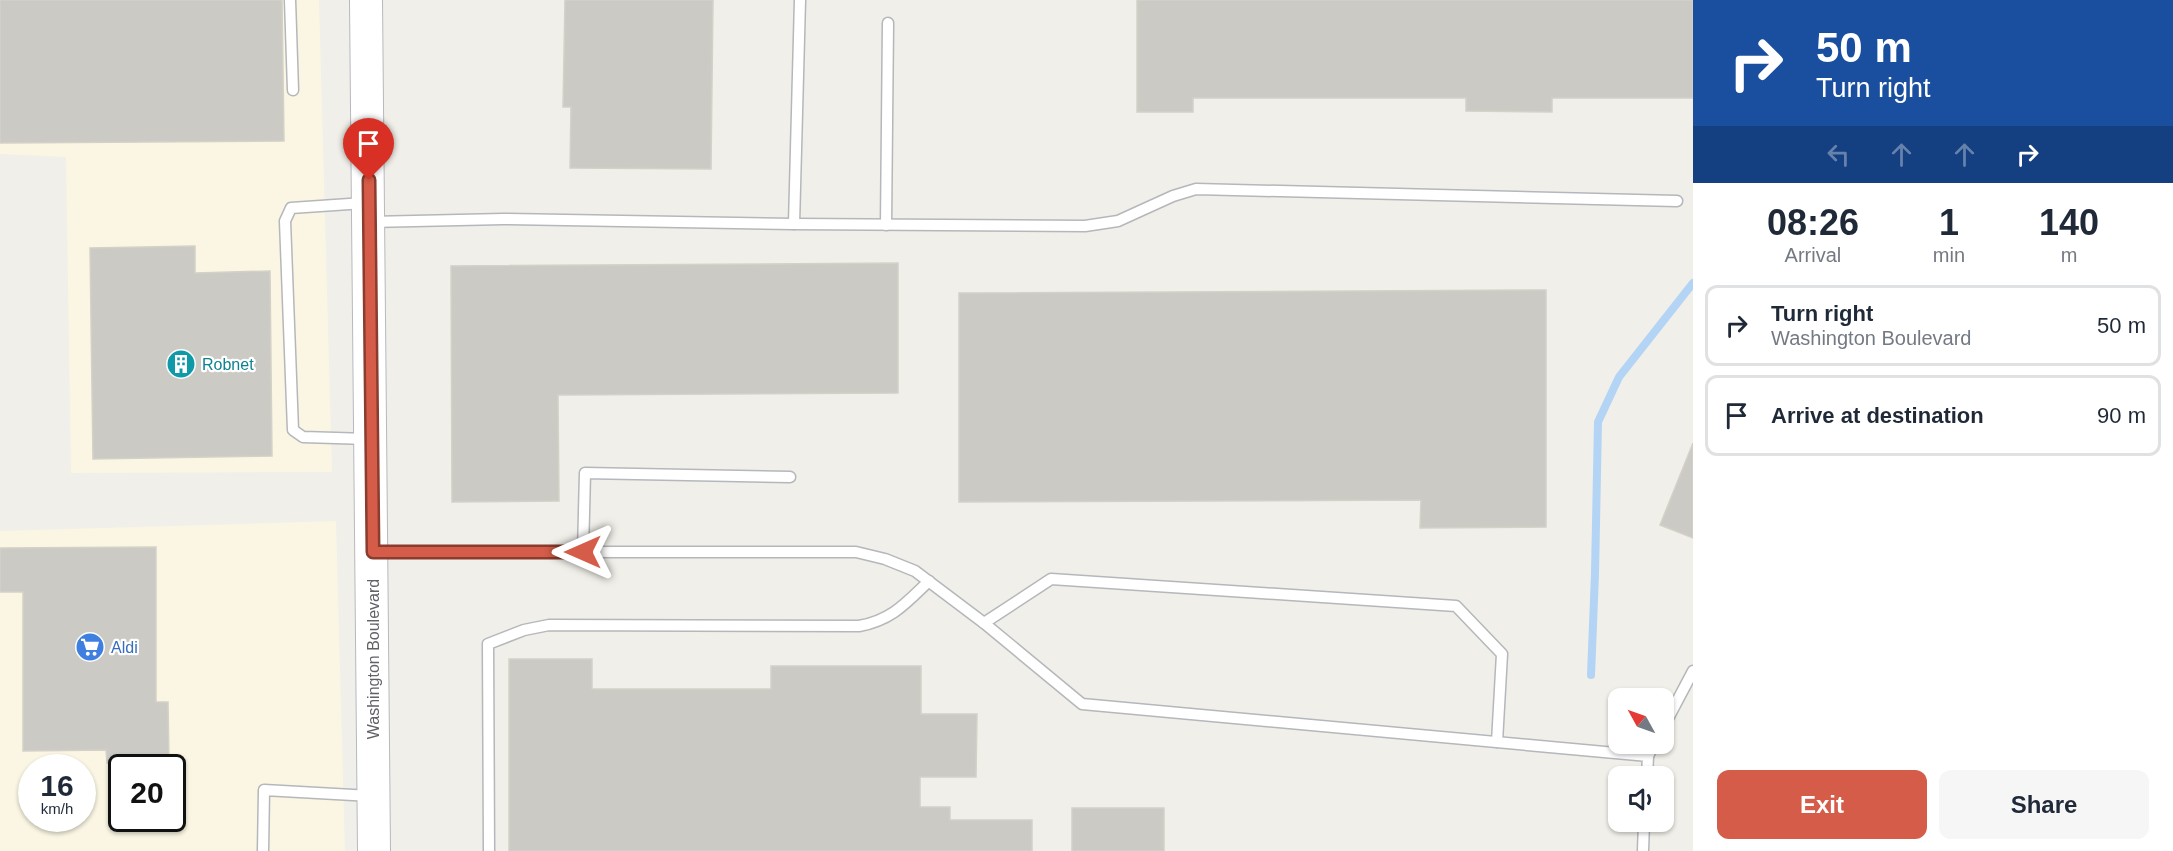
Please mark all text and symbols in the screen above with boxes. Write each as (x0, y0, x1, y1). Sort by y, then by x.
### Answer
icon: right (1717, 24, 1795, 102)
text: 50 m (1816, 24, 1912, 71)
text: Turn right (1816, 73, 1931, 103)
pin (343, 118, 394, 180)
icon: arrive (352, 127, 385, 160)
icon: left (1822, 138, 1855, 171)
icon: ahead (1885, 138, 1918, 171)
icon: ahead (1948, 138, 1981, 171)
icon: right (2011, 138, 2044, 171)
text: 08:26 (1767, 202, 1859, 243)
text: 1 (1939, 202, 1959, 243)
text: 140 (2039, 202, 2099, 243)
text: Arrival (1785, 244, 1841, 266)
text: min (1933, 244, 1965, 266)
text: m (2061, 244, 2077, 266)
text: Turn right (1771, 301, 1873, 326)
icon: right (1720, 309, 1753, 342)
text: 50 m (2097, 313, 2146, 338)
text: Washington Boulevard (1771, 327, 1972, 349)
building icon: Robnet (165, 348, 197, 380)
place label: Robnet (202, 356, 254, 373)
icon: arrive (1720, 399, 1753, 432)
text: Arrive at destination (1771, 403, 1984, 428)
text: 90 m (2097, 403, 2146, 428)
position arrow (551, 520, 615, 584)
street label: Washington Boulevard (365, 579, 382, 739)
supermarket icon: Aldi (74, 631, 106, 663)
place label: Aldi (111, 639, 138, 656)
north arrow (1608, 688, 1674, 754)
map controls (1608, 688, 1674, 832)
speed limit sign: 20 (108, 754, 186, 832)
button: sound (1608, 766, 1674, 832)
text: 16 (40, 769, 74, 802)
button: Exit (1717, 770, 1927, 839)
button: Share (1939, 770, 2149, 839)
text: km/h (41, 800, 73, 817)

